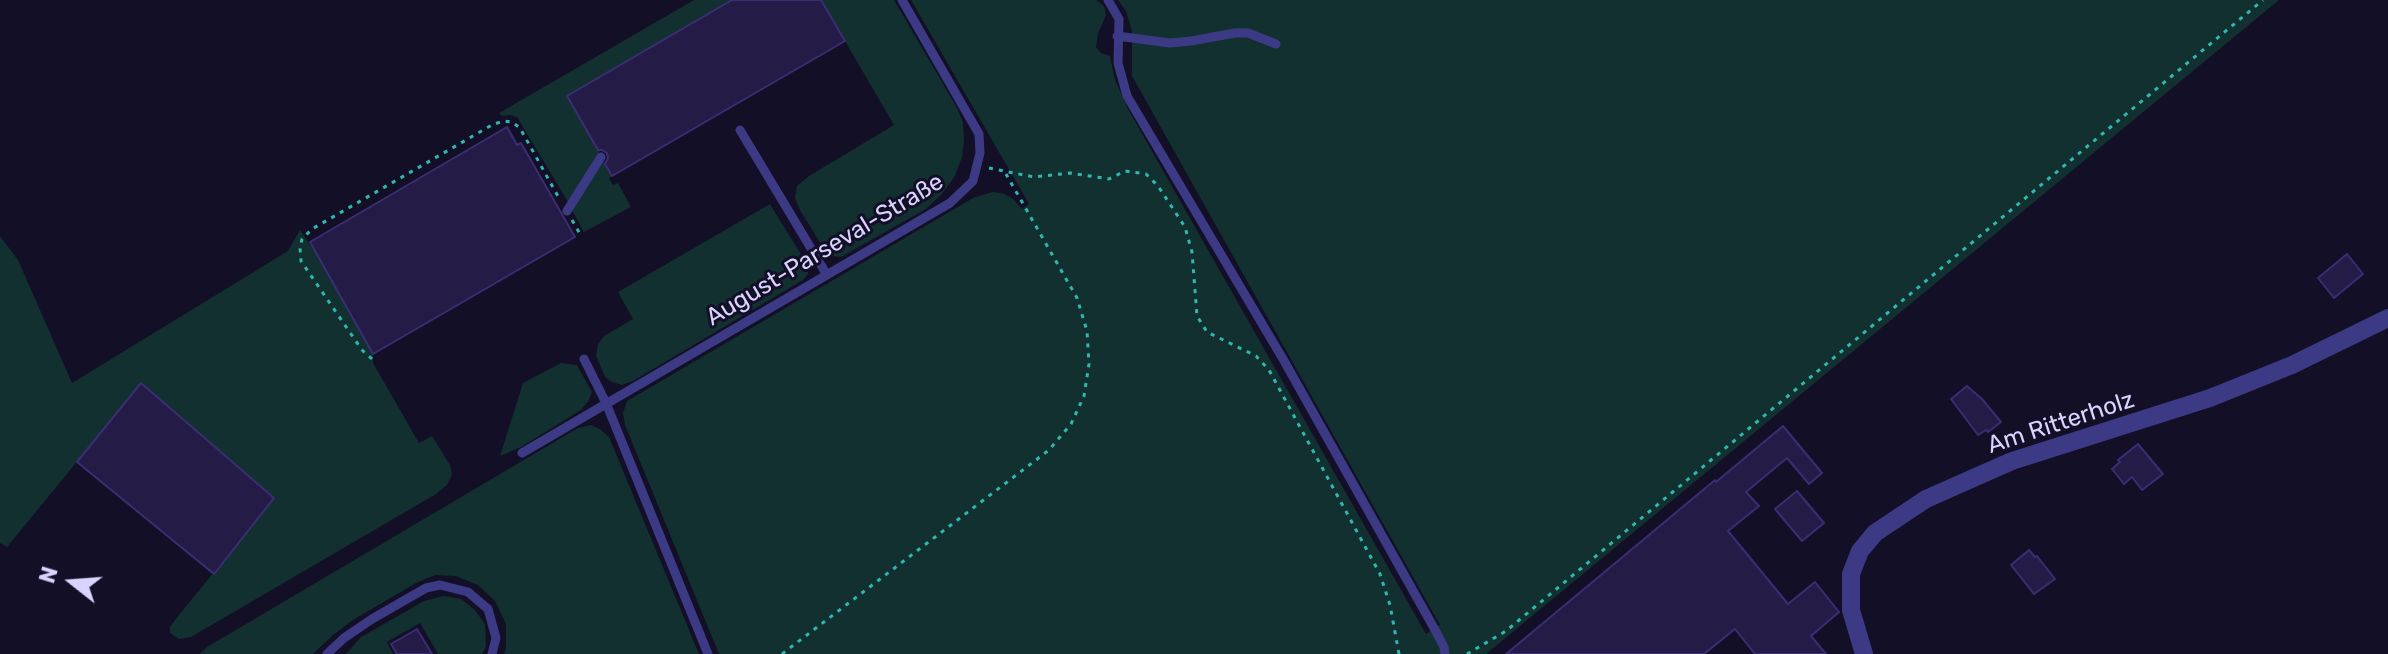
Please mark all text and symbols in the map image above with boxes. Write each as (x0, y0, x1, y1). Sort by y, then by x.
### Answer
street label: August-Parseval-Straße (701, 168, 949, 332)
street label: Am Ritterholz (1984, 386, 2138, 460)
north arrow (32, 542, 112, 622)
text: N (33, 563, 64, 586)

